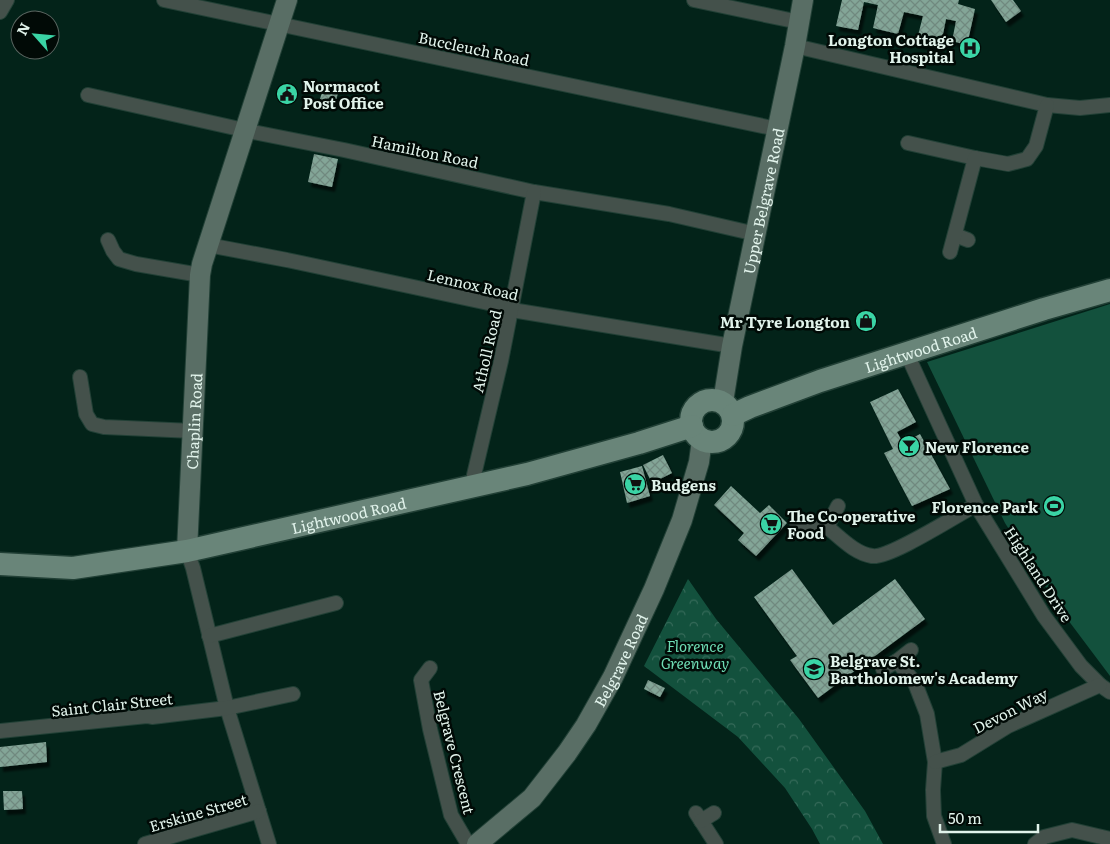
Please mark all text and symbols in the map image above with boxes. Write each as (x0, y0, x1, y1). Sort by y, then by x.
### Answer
north arrow (10, 10, 60, 60)
text: N (11, 19, 34, 38)
street label: Buccleuch Road (416, 25, 532, 71)
place label: Longton Cottage Hospital (828, 28, 955, 68)
hospital icon: Longton Cottage Hospital (958, 36, 982, 60)
place label: Normacot Post Office (303, 74, 384, 114)
public building icon: Normacot Post Office (275, 82, 299, 106)
street label: Upper Belgrave Road (736, 125, 789, 276)
street label: Hamilton Road (369, 128, 481, 174)
street label: Lennox Road (425, 262, 521, 306)
street label: Atholl Road (465, 307, 507, 395)
shop icon: Mr Tyre Longton (854, 309, 878, 333)
place label: Mr Tyre Longton (720, 310, 851, 333)
street label: Lightwood Road (861, 320, 980, 378)
street label: Chaplin Road (179, 372, 207, 470)
bar icon: New Florence (897, 434, 921, 458)
place label: New Florence (925, 435, 1030, 458)
supermarket icon: Budgens (623, 472, 647, 496)
place label: Budgens (651, 473, 716, 496)
street label: Lightwood Road (289, 490, 408, 539)
sports icon: Florence Park (1042, 494, 1066, 518)
place label: Florence Park (932, 495, 1039, 518)
place label: The Co-operative Food (787, 504, 916, 544)
supermarket icon: The Co-operative Food (759, 512, 783, 536)
street label: Highland Drive (999, 522, 1079, 627)
street label: Belgrave Road (587, 610, 653, 711)
park label: Florence Greenway (661, 634, 729, 674)
place label: Belgrave St. Bartholomew's Academy (830, 649, 1019, 689)
school or university icon: Belgrave St. Bartholomew's Academy (802, 657, 826, 681)
street label: Devon Way (969, 681, 1052, 739)
street label: Saint Clair Street (50, 686, 174, 722)
street label: Belgrave Crescent (428, 688, 482, 816)
street label: Erskine Street (146, 787, 250, 837)
scale bar (940, 802, 1038, 834)
text: 50 m (948, 806, 982, 829)

